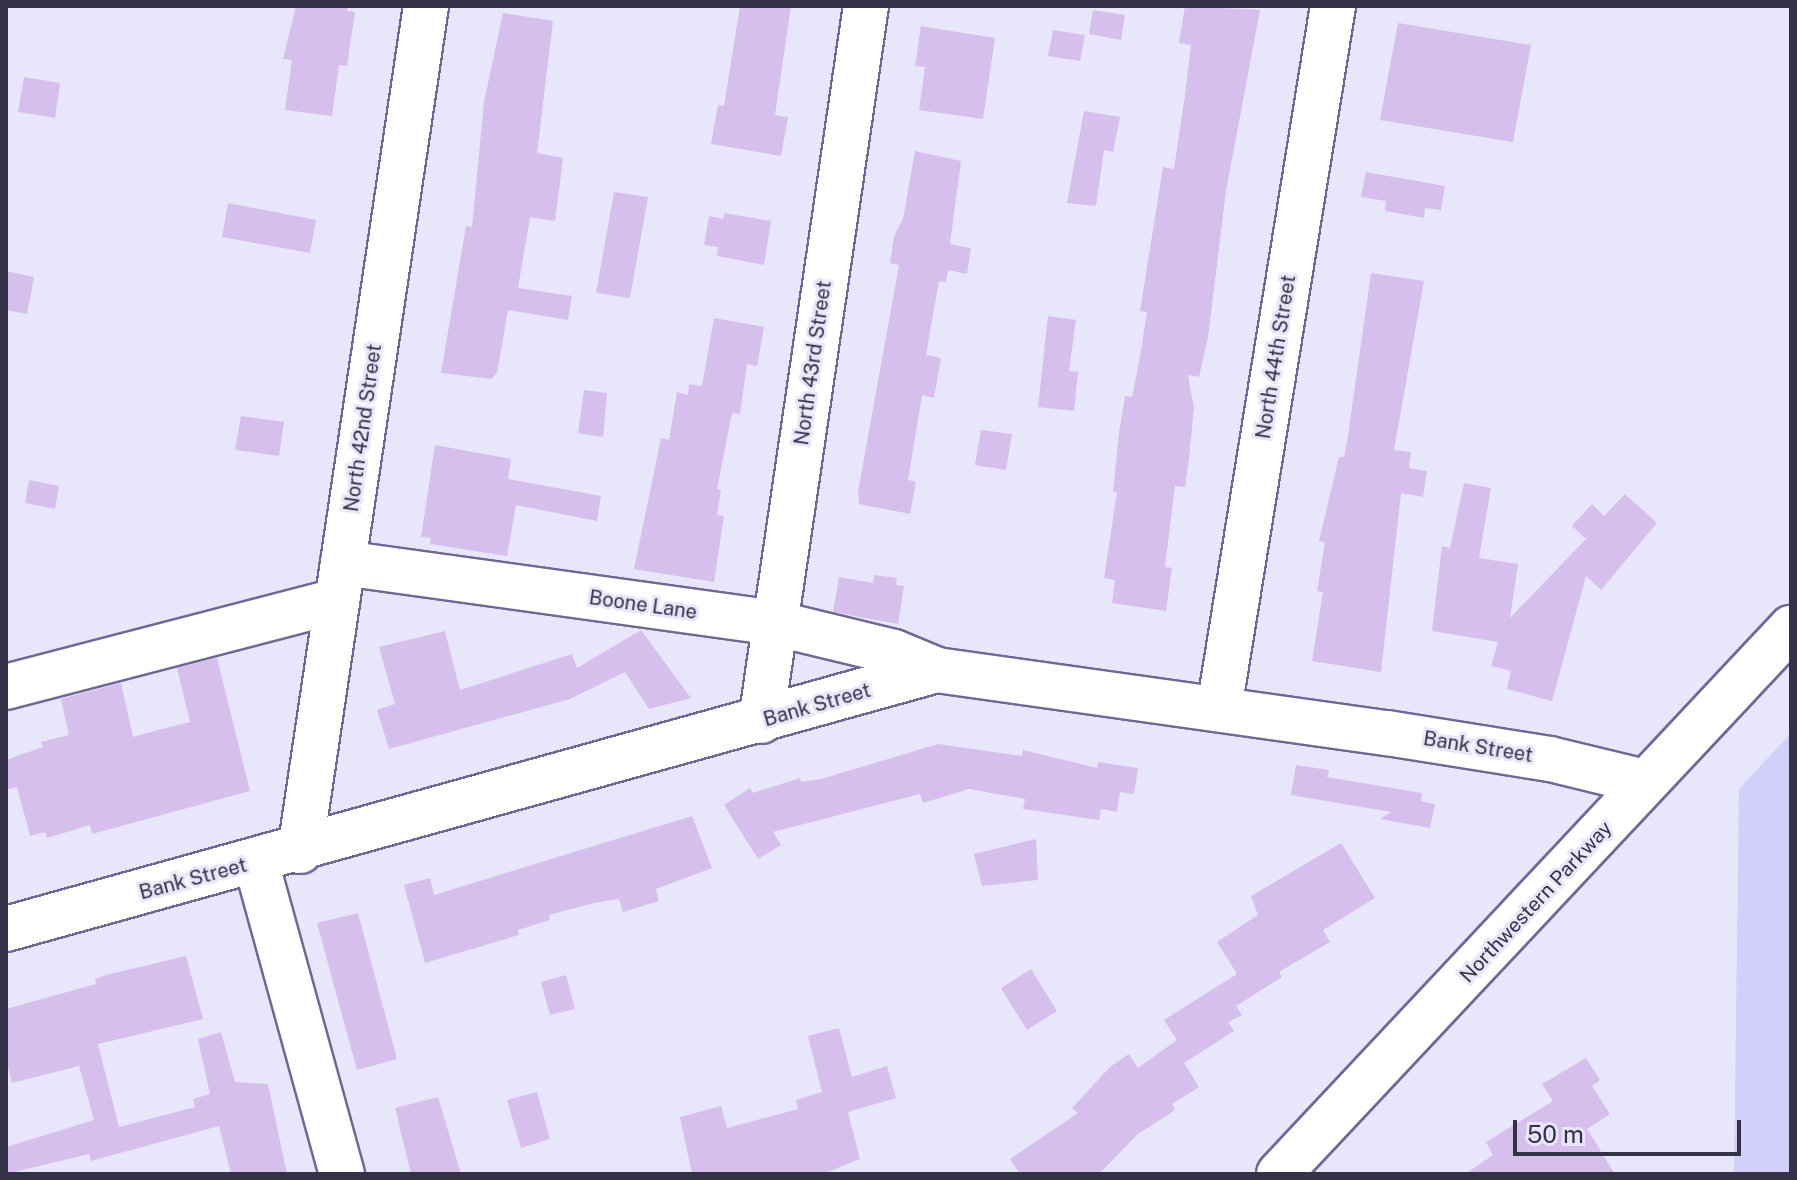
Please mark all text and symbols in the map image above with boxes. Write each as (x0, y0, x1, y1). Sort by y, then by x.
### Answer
street label: North 44th Street (1251, 273, 1301, 441)
street label: North 43rd Street (790, 279, 836, 447)
street label: North 42nd Street (339, 343, 387, 513)
street label: Boone Lane (587, 586, 699, 624)
street label: Bank Street (761, 678, 873, 732)
street label: Bank Street (1422, 727, 1534, 767)
street label: Northwestern Parkway (1455, 816, 1617, 988)
street label: Bank Street (137, 853, 249, 905)
scale bar (1517, 1104, 1745, 1154)
text: 50 m (1527, 1120, 1584, 1148)

